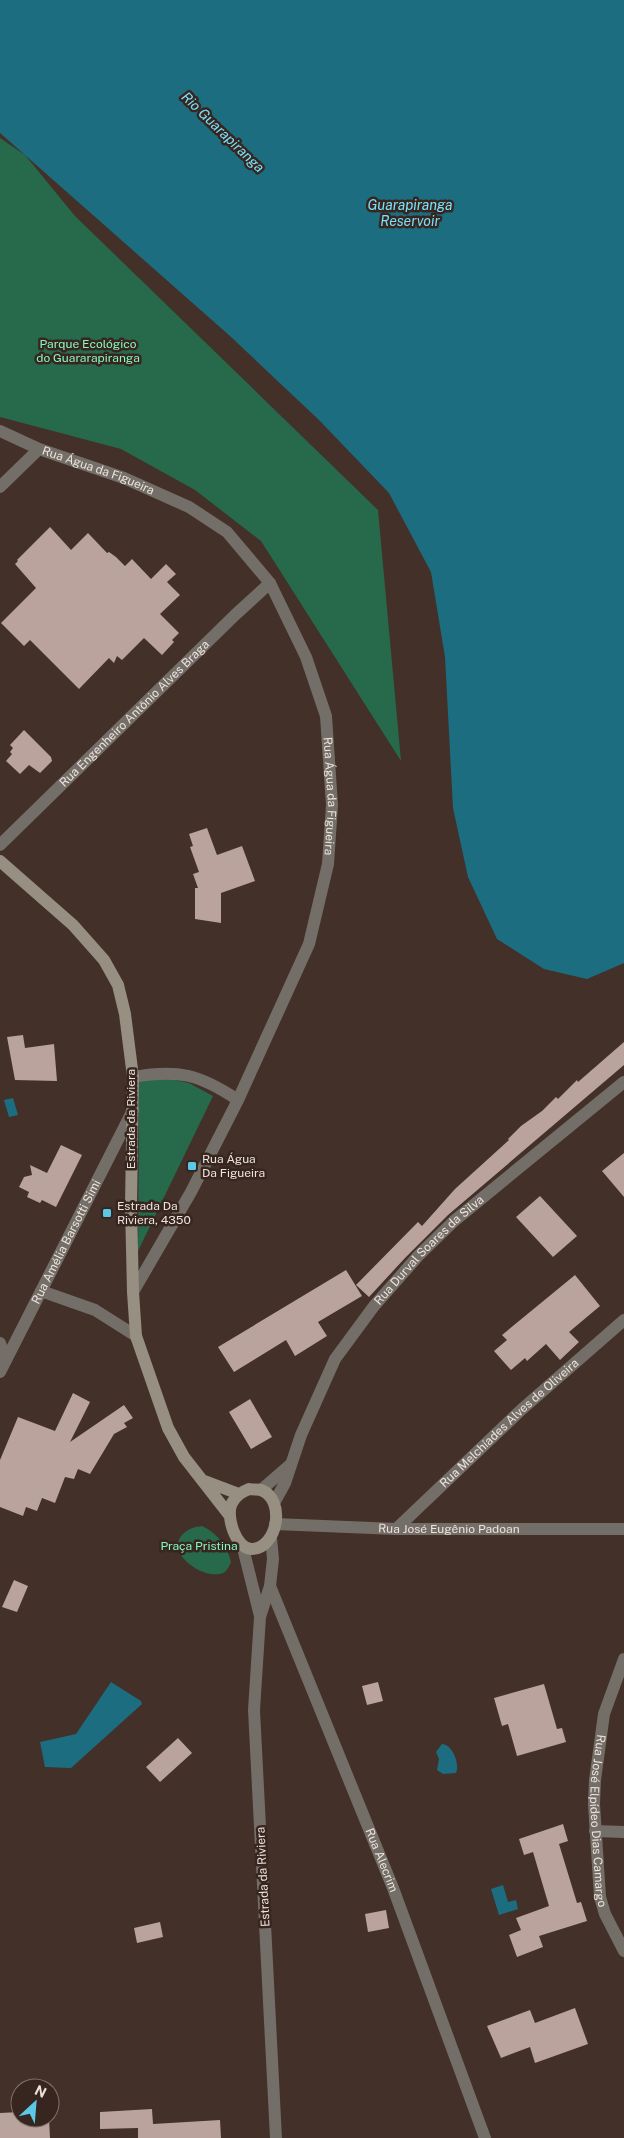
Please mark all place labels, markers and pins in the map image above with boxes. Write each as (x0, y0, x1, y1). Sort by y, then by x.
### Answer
place label: Rua Água Da Figueira (202, 1152, 265, 1180)
marker: Rua Água Da Figueira (186, 1160, 198, 1172)
place label: Estrada Da Riviera, 4350 (117, 1199, 191, 1227)
marker: Estrada Da Riviera, 4350 (101, 1207, 113, 1219)

